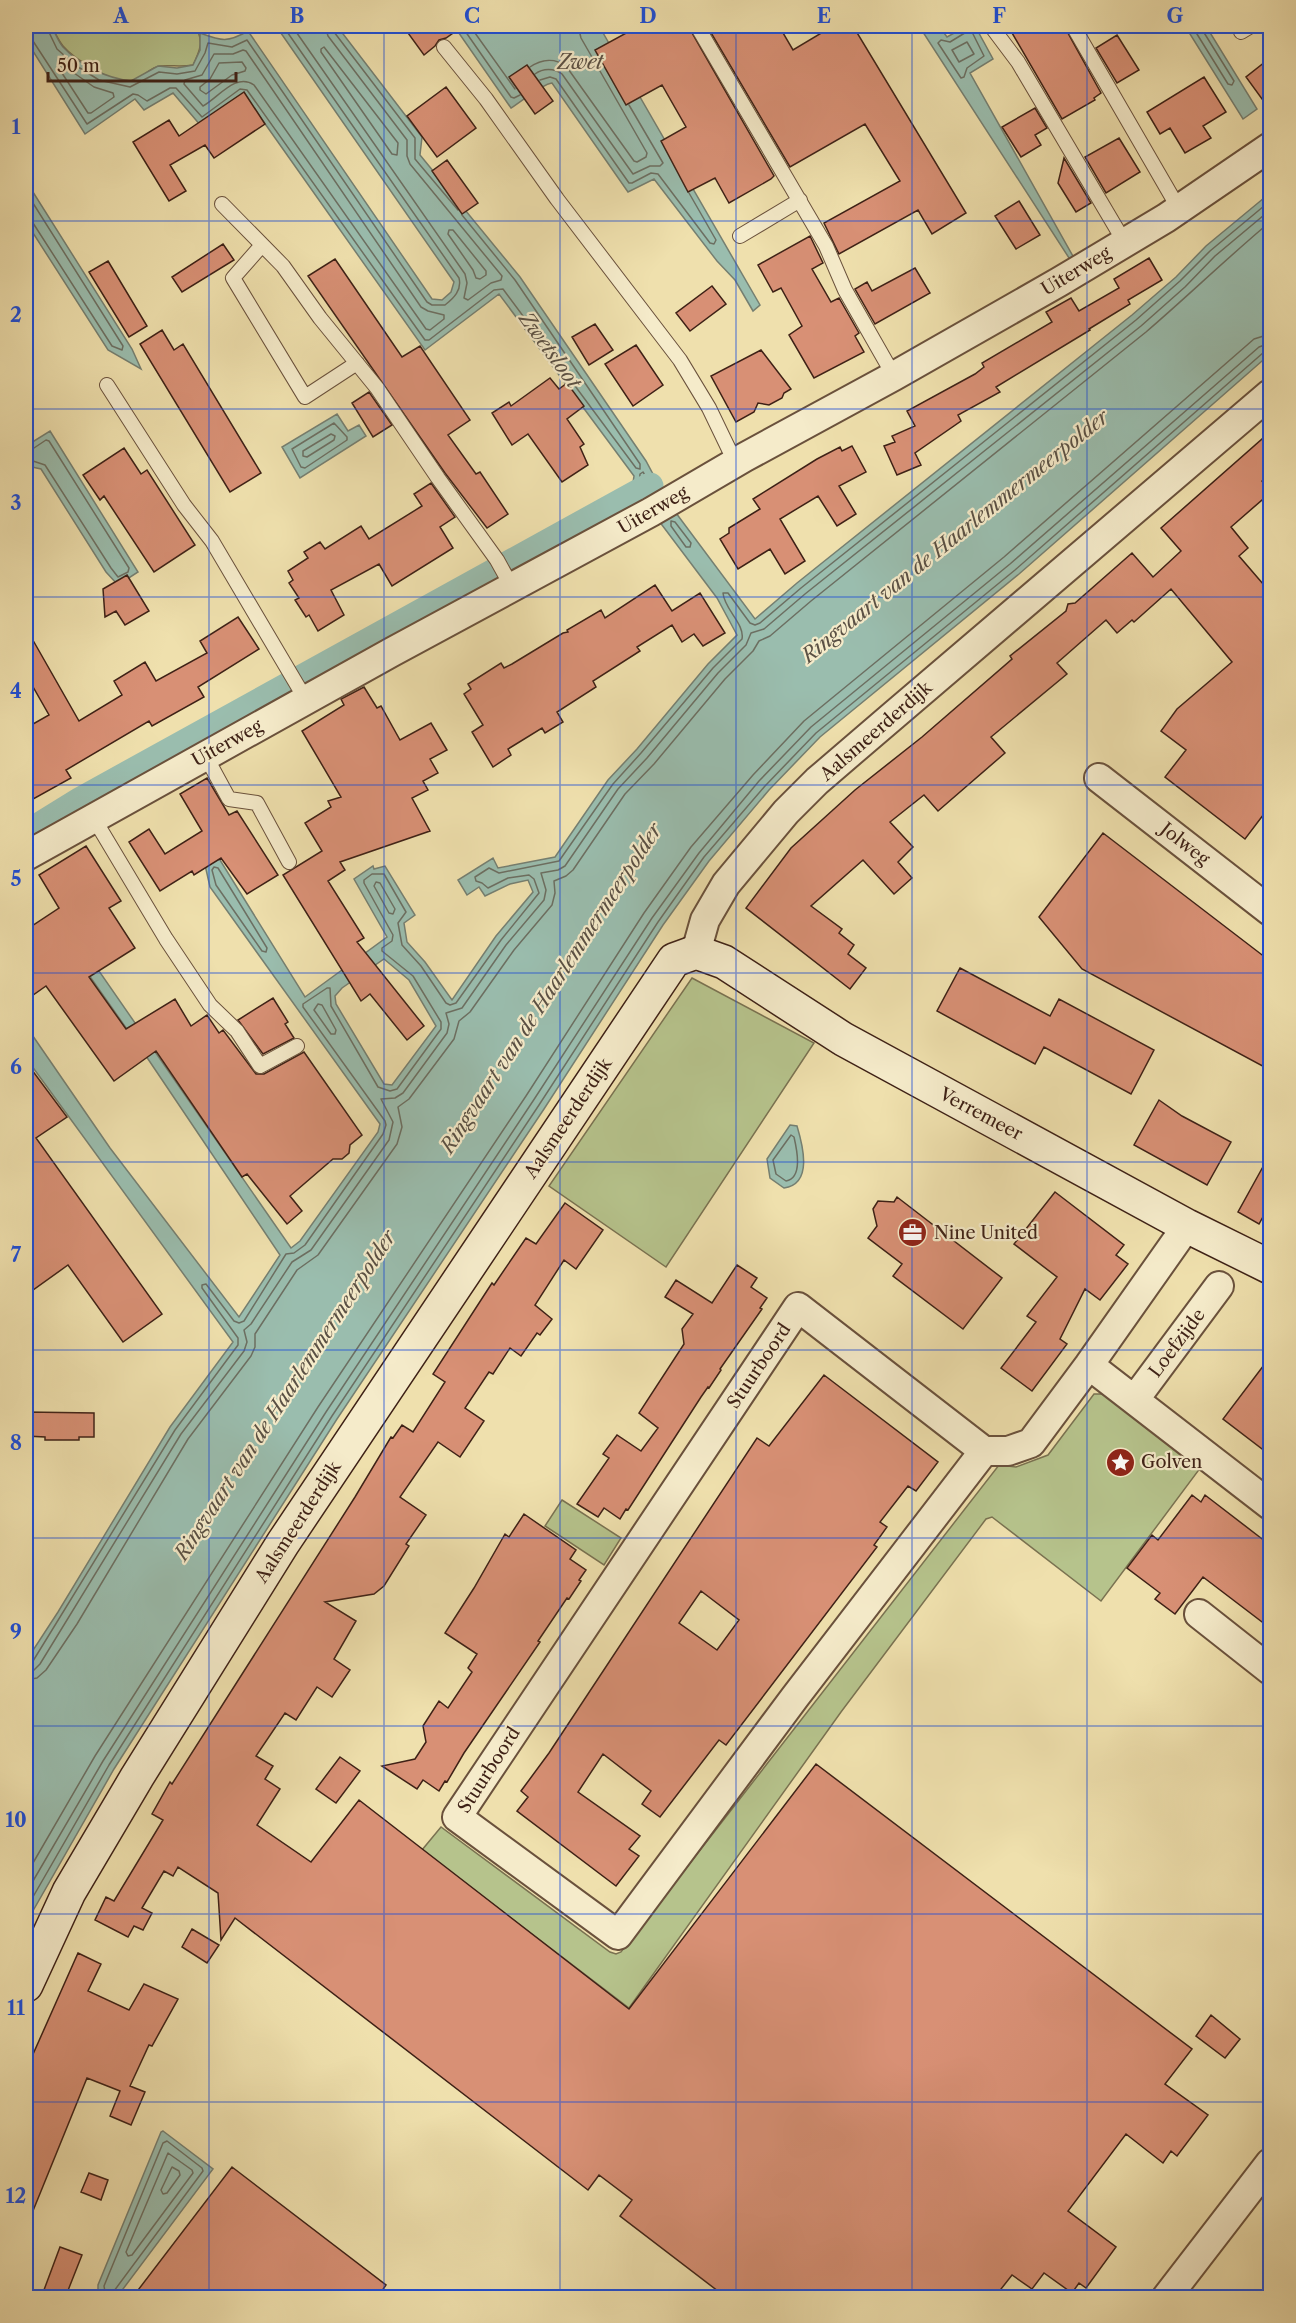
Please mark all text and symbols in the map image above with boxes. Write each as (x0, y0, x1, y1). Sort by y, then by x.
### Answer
text: A (112, 4, 129, 28)
text: B (290, 4, 305, 28)
text: C (464, 4, 480, 28)
text: D (639, 4, 657, 28)
text: E (817, 4, 831, 28)
text: F (992, 4, 1006, 28)
text: G (1167, 4, 1184, 28)
scale bar (48, 45, 236, 83)
water label: Zwet (556, 50, 604, 74)
text: 50 m (57, 55, 100, 77)
text: 1 (12, 115, 21, 139)
street label: Uiterweg (1037, 241, 1115, 300)
text: 2 (10, 303, 22, 327)
water label: Zwetsloot (513, 306, 586, 394)
water label: Ringvaart van de Haarlemmermeerpolder (795, 403, 1115, 669)
street label: Uiterweg (614, 481, 692, 539)
text: 3 (10, 491, 22, 515)
street label: Aalsmeerderdijk (815, 676, 937, 786)
text: 4 (10, 679, 22, 703)
street label: Uiterweg (188, 714, 267, 771)
street label: Jolweg (1154, 816, 1214, 870)
water label: Ringvaart van de Haarlemmermeerpolder (434, 817, 668, 1159)
text: 5 (10, 867, 22, 891)
street label: Aalsmeerderdijk (519, 1052, 617, 1183)
text: 6 (10, 1055, 22, 1079)
street label: Verremeer (935, 1082, 1027, 1145)
office icon: Nine United (897, 1217, 929, 1249)
place label: Nine United (934, 1222, 1038, 1244)
water label: Ringvaart van de Haarlemmermeerpolder (168, 1224, 402, 1566)
text: 7 (11, 1243, 22, 1267)
street label: Loefzijde (1144, 1304, 1210, 1382)
street label: Stuurboord (722, 1319, 796, 1413)
text: 8 (10, 1431, 22, 1455)
place icon: Golven (1104, 1446, 1136, 1478)
place label: Golven (1141, 1451, 1202, 1473)
street label: Aalsmeerderdijk (250, 1456, 346, 1588)
text: 9 (10, 1620, 22, 1644)
street label: Stuurboord (453, 1723, 525, 1817)
text: 10 (5, 1808, 27, 1832)
text: 11 (7, 1996, 25, 2020)
text: 12 (6, 2184, 26, 2208)

